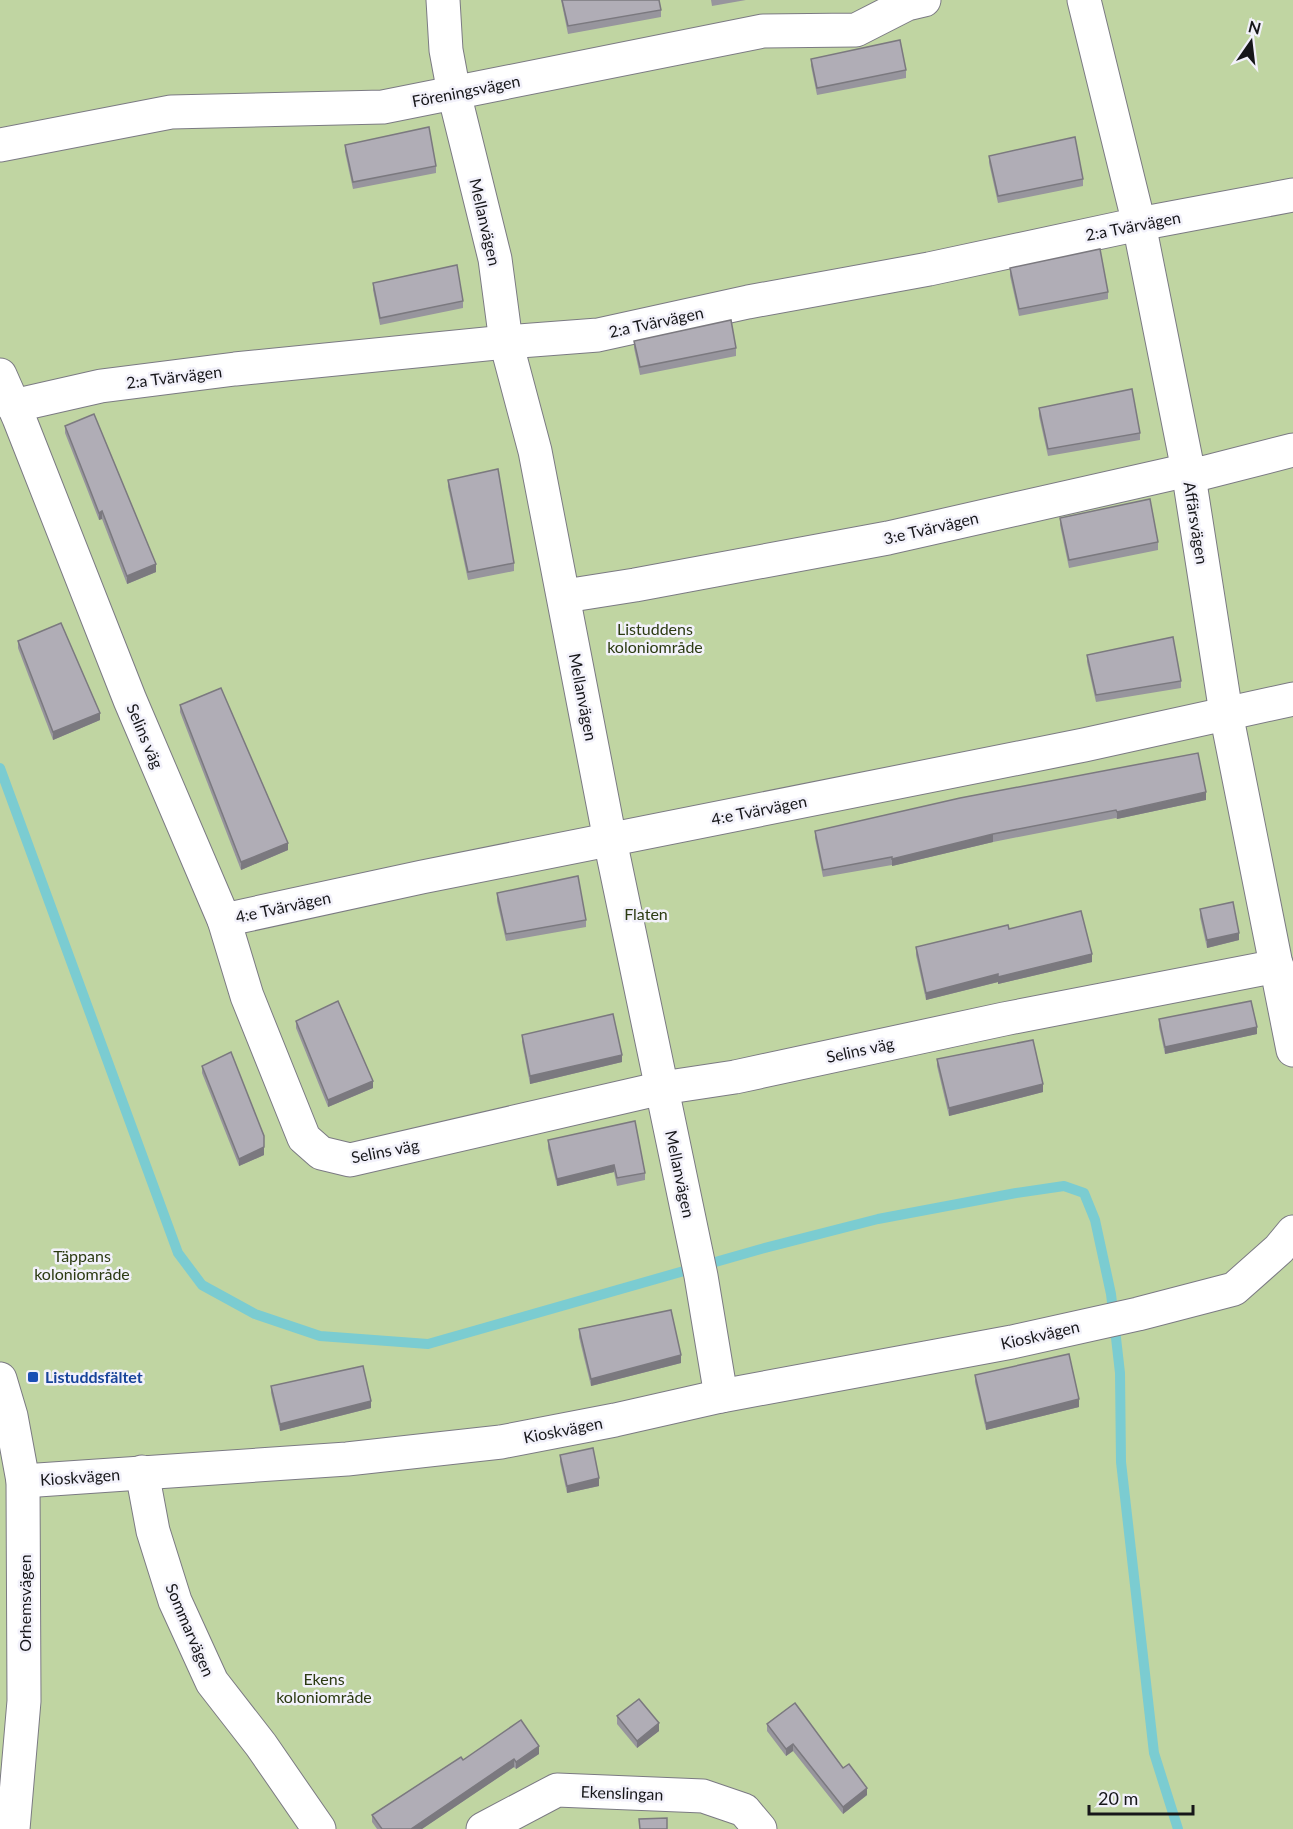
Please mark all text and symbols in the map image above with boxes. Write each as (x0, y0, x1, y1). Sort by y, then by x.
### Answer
north arrow (1221, 12, 1281, 72)
text: N (1246, 16, 1263, 38)
street label: Föreningsvägen (410, 71, 522, 110)
street label: Mellanvägen (466, 176, 505, 267)
street label: 2:a Tvärvägen (1084, 207, 1182, 244)
street label: 2:a Tvärvägen (607, 302, 705, 341)
street label: 2:a Tvärvägen (125, 361, 223, 392)
street label: Affärsvägen (1181, 480, 1212, 566)
street label: 3:e Tvärvägen (882, 507, 980, 548)
park label: Listuddens koloniområde (607, 619, 703, 656)
street label: Mellanvägen (566, 651, 601, 742)
street label: Selins väg (123, 701, 168, 771)
street label: 4:e Tvärvägen (710, 791, 808, 828)
street label: 4:e Tvärvägen (234, 887, 332, 926)
park label: Flaten (624, 904, 668, 923)
street label: Selins väg (824, 1033, 895, 1066)
street label: Mellanvägen (662, 1128, 699, 1219)
street label: Selins väg (349, 1135, 420, 1166)
park label: Täppans koloniområde (34, 1246, 130, 1283)
street label: Kioskvägen (999, 1316, 1081, 1353)
place label: Listuddsfältet (45, 1367, 143, 1386)
marker: Listuddsfältet (26, 1370, 40, 1384)
street label: Kioskvägen (522, 1413, 604, 1446)
street label: Kioskvägen (39, 1464, 121, 1489)
street label: Orhemsvägen (15, 1554, 34, 1652)
street label: Sommarvägen (162, 1580, 219, 1679)
park label: Ekens koloniområde (276, 1669, 372, 1706)
scale bar (1089, 1778, 1192, 1816)
street label: Ekenslingan (580, 1782, 664, 1803)
text: 20 m (1098, 1787, 1138, 1809)

